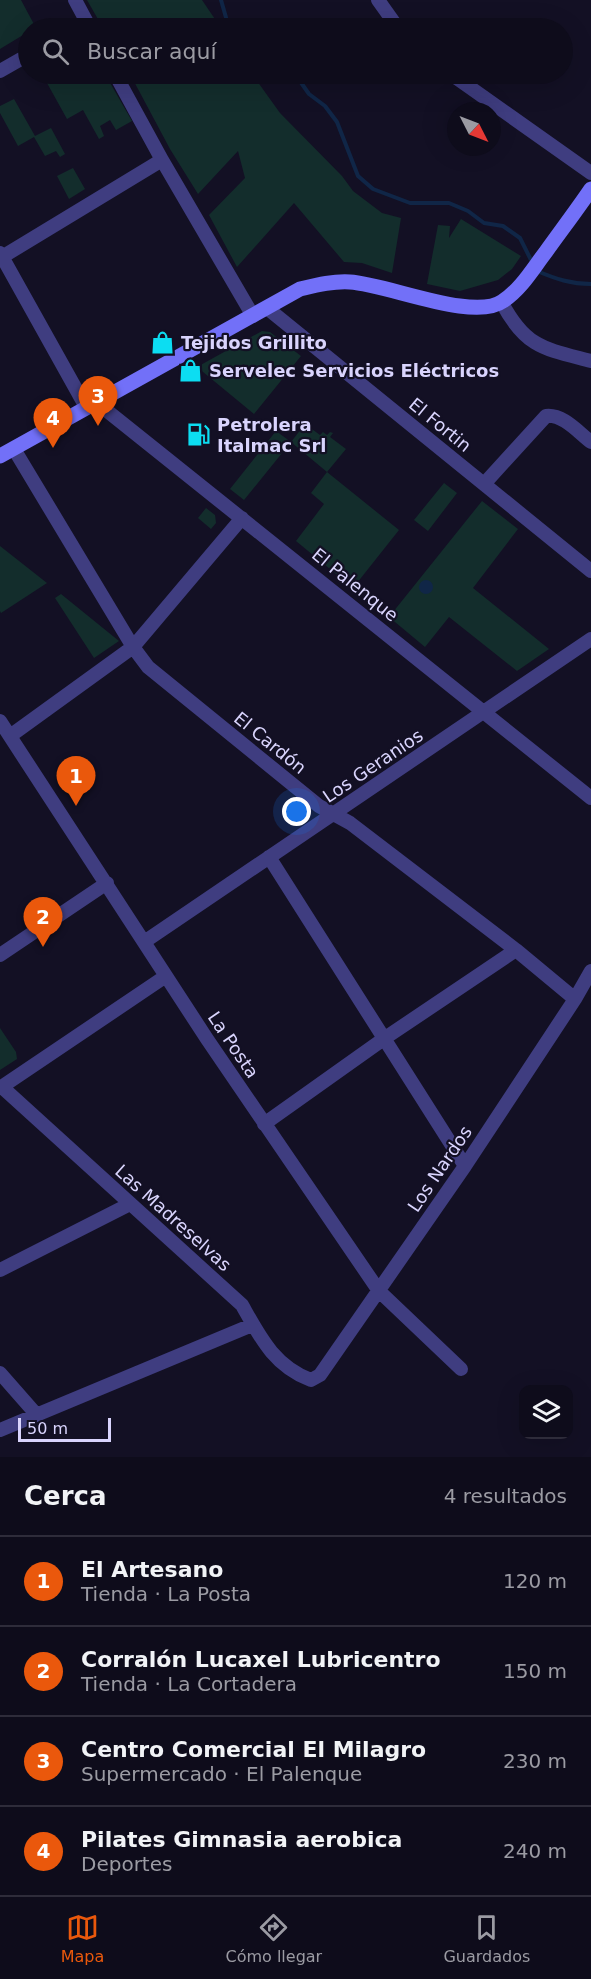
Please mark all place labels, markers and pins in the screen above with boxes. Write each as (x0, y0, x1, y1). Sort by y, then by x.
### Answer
shop icon: Tejidos Grillito (150, 330, 176, 356)
place label: Tejidos Grillito (181, 332, 327, 353)
shop icon: Servelec Servicios Eléctricos (178, 358, 204, 384)
place label: Servelec Servicios Eléctricos (209, 360, 499, 381)
pin: 3 (78, 376, 118, 426)
pin: 4 (34, 398, 72, 448)
place label: Petrolera Italmac Srl (217, 414, 326, 456)
fuel station icon: Petrolera Italmac Srl (186, 422, 212, 448)
pin: 1 (56, 756, 96, 806)
pin: 2 (24, 898, 63, 947)

